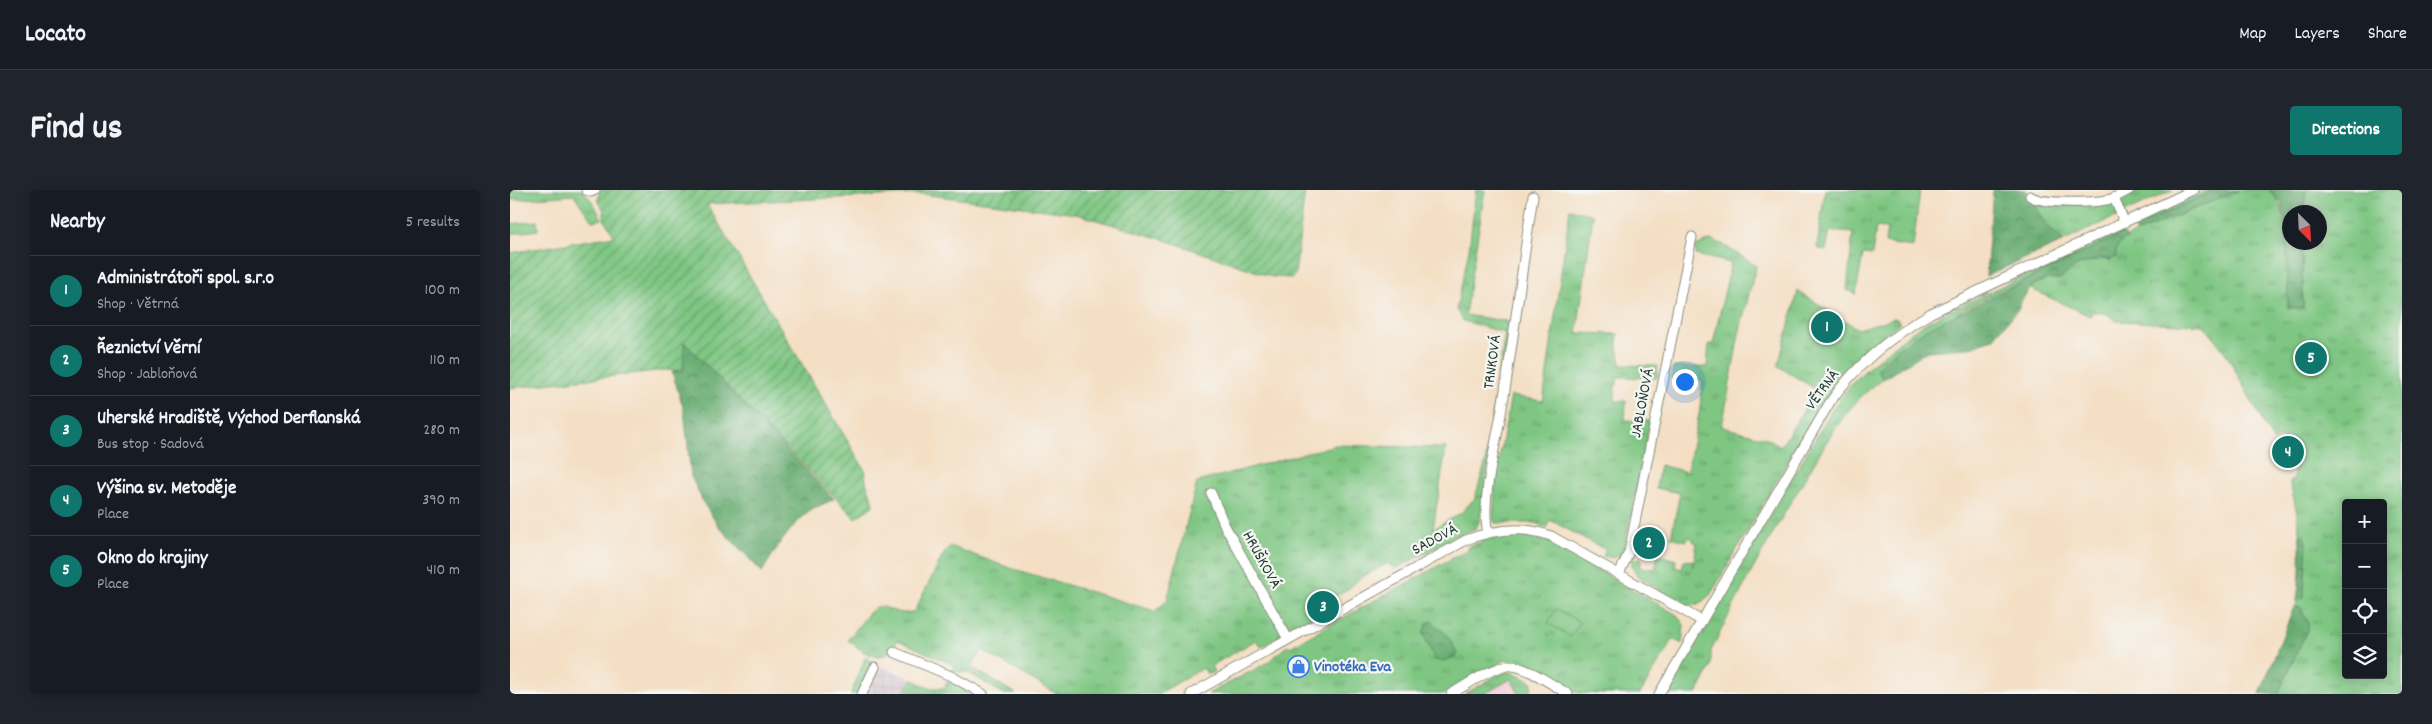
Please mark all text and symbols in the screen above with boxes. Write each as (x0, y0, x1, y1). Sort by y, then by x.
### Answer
text: Locato (25, 18, 86, 52)
text: Map (2239, 22, 2266, 47)
text: Layers (2294, 22, 2340, 47)
text: Share (2368, 22, 2407, 47)
text: Find us (30, 105, 122, 155)
button: Directions (2290, 106, 2402, 155)
north arrow (2282, 205, 2327, 250)
text: Nearby (50, 208, 105, 238)
text: 5 results (406, 211, 460, 234)
text: Administrátoři spol. s.r.o (97, 266, 274, 293)
text: 1 (64, 279, 68, 302)
text: 100 m (424, 279, 460, 302)
text: Shop · Větrná (97, 293, 179, 316)
pin: 1 (1811, 308, 1843, 346)
street label: TRNKOVÁ (1478, 333, 1508, 391)
text: Řeznictví Věrní (97, 336, 201, 363)
pin: 5 (2295, 339, 2327, 377)
text: 2 (63, 349, 70, 372)
text: 110 m (430, 349, 460, 372)
text: Shop · Jabloňová (97, 363, 197, 386)
street label: VĚTRNÁ (1800, 365, 1846, 415)
street label: JABLOŇOVÁ (1625, 366, 1661, 440)
your location (1672, 369, 1698, 395)
text: Uherské Hradiště, Východ Derflanská (97, 406, 361, 433)
text: 3 (62, 419, 70, 442)
text: 280 m (423, 419, 460, 442)
text: Bus stop · Sadová (97, 433, 204, 456)
pin: 4 (2272, 433, 2304, 471)
text: Výšina sv. Metoděje (97, 476, 236, 503)
text: 4 (63, 489, 69, 512)
text: 390 m (422, 489, 460, 512)
map controls (2342, 499, 2387, 679)
button: + (2342, 499, 2387, 544)
text: Place (97, 503, 129, 526)
street label: SADOVÁ (1408, 518, 1462, 562)
pin: 2 (1633, 524, 1665, 562)
street label: HRUŠKOVÁ (1236, 527, 1286, 593)
button: − (2342, 544, 2387, 589)
text: Okno do krajiny (97, 546, 208, 573)
text: 5 (62, 559, 70, 582)
text: 410 m (426, 559, 460, 582)
text: Place (97, 573, 129, 596)
pin: 3 (1307, 588, 1339, 626)
button: locate (2342, 589, 2387, 634)
button: layers (2342, 634, 2387, 679)
shop icon: Vinotéka Eva (1286, 655, 1310, 679)
place label: Vinotéka Eva (1314, 656, 1393, 679)

